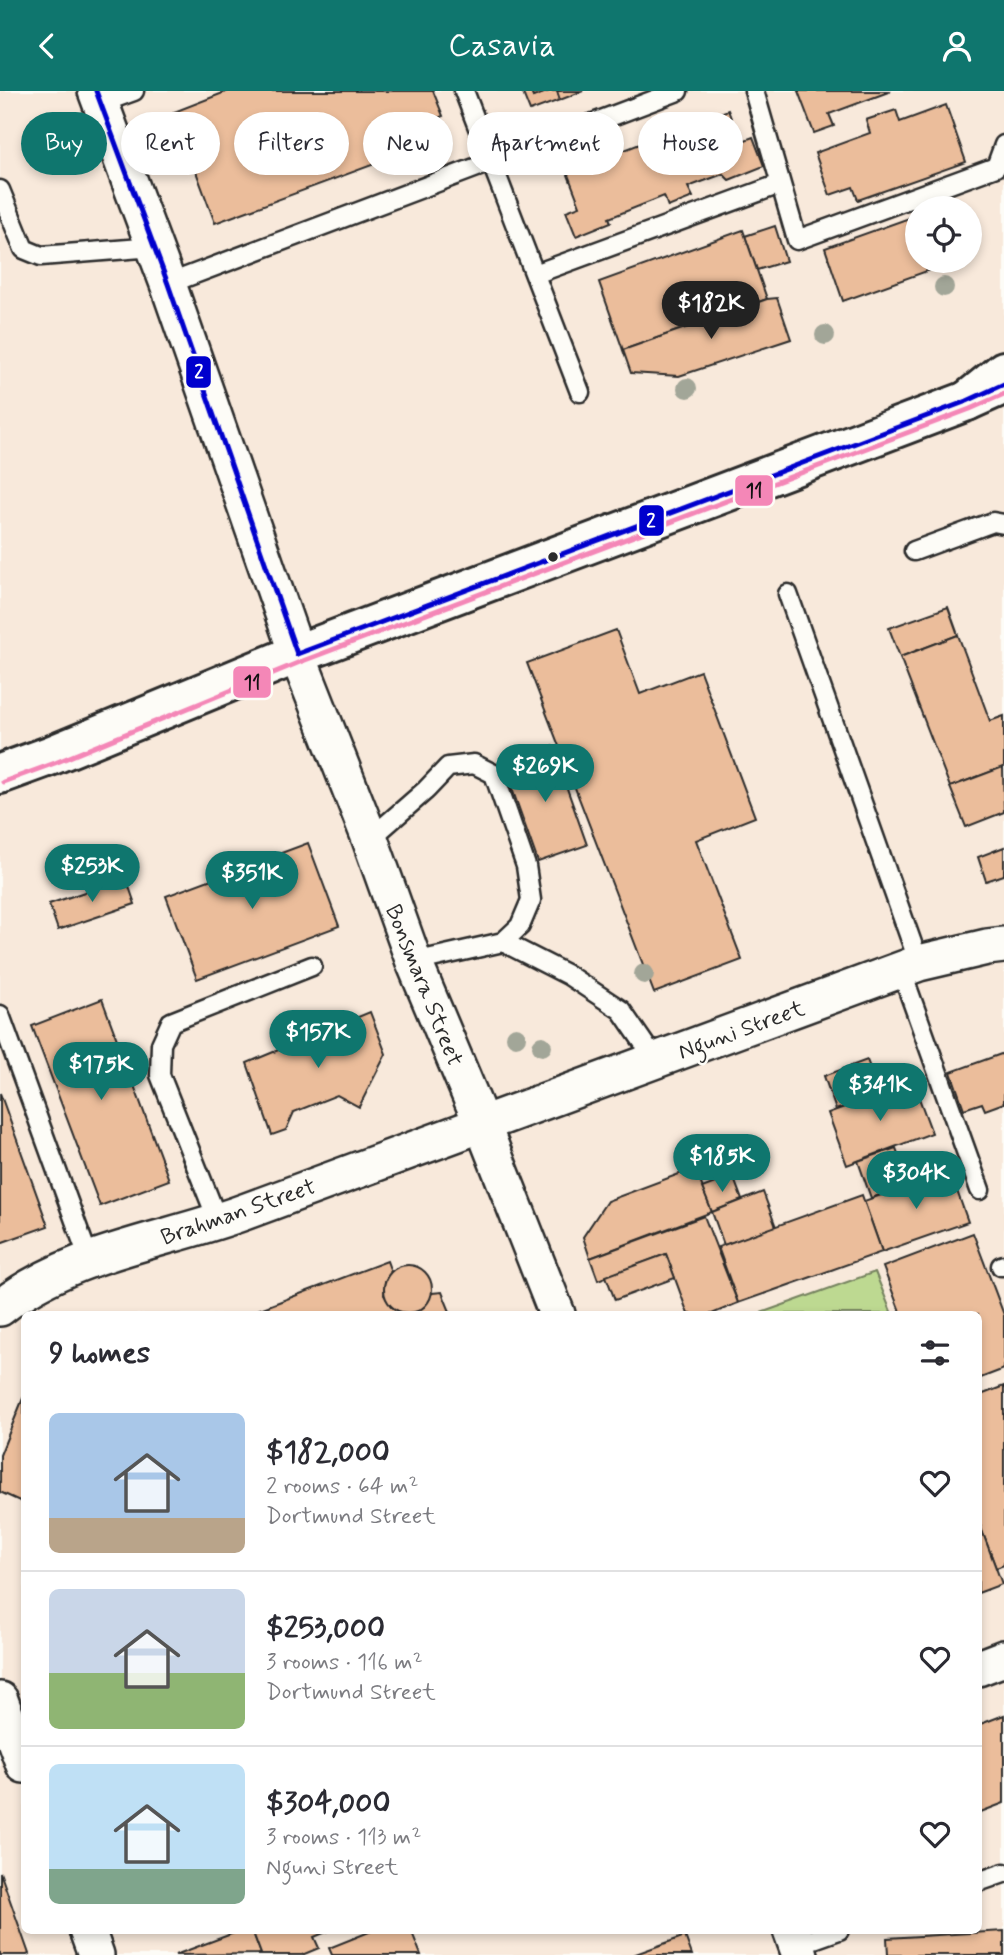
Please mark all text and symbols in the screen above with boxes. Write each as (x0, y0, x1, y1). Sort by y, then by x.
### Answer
text: Casavia (448, 25, 556, 67)
icon: back (28, 27, 66, 65)
icon: person (938, 27, 976, 65)
chip: Buy (21, 112, 107, 175)
chip: Rent (121, 112, 220, 175)
chip: Filters (234, 112, 349, 175)
chip: New (363, 112, 453, 175)
chip: Apartment (467, 112, 624, 175)
chip: House (638, 112, 743, 175)
map controls (905, 196, 982, 273)
button: locate (905, 196, 982, 273)
pin: $182K (662, 281, 760, 341)
text: $182K (678, 289, 744, 319)
line badge: 2 (185, 355, 212, 389)
text: 2 (194, 360, 204, 385)
line badge: 11 (734, 474, 774, 507)
text: 11 (746, 479, 762, 504)
line badge: 2 (638, 504, 665, 537)
text: 2 (646, 509, 656, 534)
unlabelled marker (546, 550, 560, 564)
line badge: 11 (232, 665, 272, 699)
text: 11 (244, 671, 260, 696)
pin: $269K (496, 745, 594, 804)
text: $269K (512, 752, 578, 782)
pin: $253K (43, 845, 141, 904)
pin: $351K (203, 851, 301, 911)
text: $253K (61, 852, 123, 882)
text: $351K (221, 859, 283, 889)
street label: Bonsmara Street (377, 900, 469, 1071)
street label: Nguni Street (674, 994, 810, 1069)
pin: $157K (269, 1011, 367, 1070)
text: $157K (285, 1018, 351, 1048)
pin: $175K (52, 1042, 150, 1102)
text: $175K (69, 1050, 133, 1080)
pin: $341K (831, 1063, 929, 1123)
text: $341K (848, 1071, 912, 1101)
pin: $185K (673, 1135, 771, 1194)
text: $185K (689, 1142, 755, 1172)
pin: $304K (867, 1151, 965, 1211)
text: $304K (883, 1159, 949, 1189)
street label: Brahman Street (157, 1172, 320, 1253)
text: 9 homes (49, 1334, 150, 1373)
icon: filters (916, 1334, 954, 1372)
text: $182,000 (266, 1433, 390, 1472)
icon: home (105, 1441, 189, 1525)
icon: heart (916, 1464, 954, 1502)
text: 2 rooms · 64 m² (266, 1472, 418, 1502)
text: Dortmund Street (266, 1502, 436, 1532)
text: $253,000 (266, 1609, 385, 1648)
icon: home (105, 1617, 189, 1701)
icon: heart (916, 1640, 954, 1678)
text: 3 rooms · 116 m² (266, 1648, 423, 1678)
text: Dortmund Street (266, 1678, 436, 1708)
text: $304,000 (266, 1784, 391, 1823)
icon: home (105, 1792, 189, 1876)
icon: heart (916, 1815, 954, 1853)
text: 3 rooms · 113 m² (266, 1823, 421, 1853)
text: Nguni Street (266, 1853, 398, 1883)

